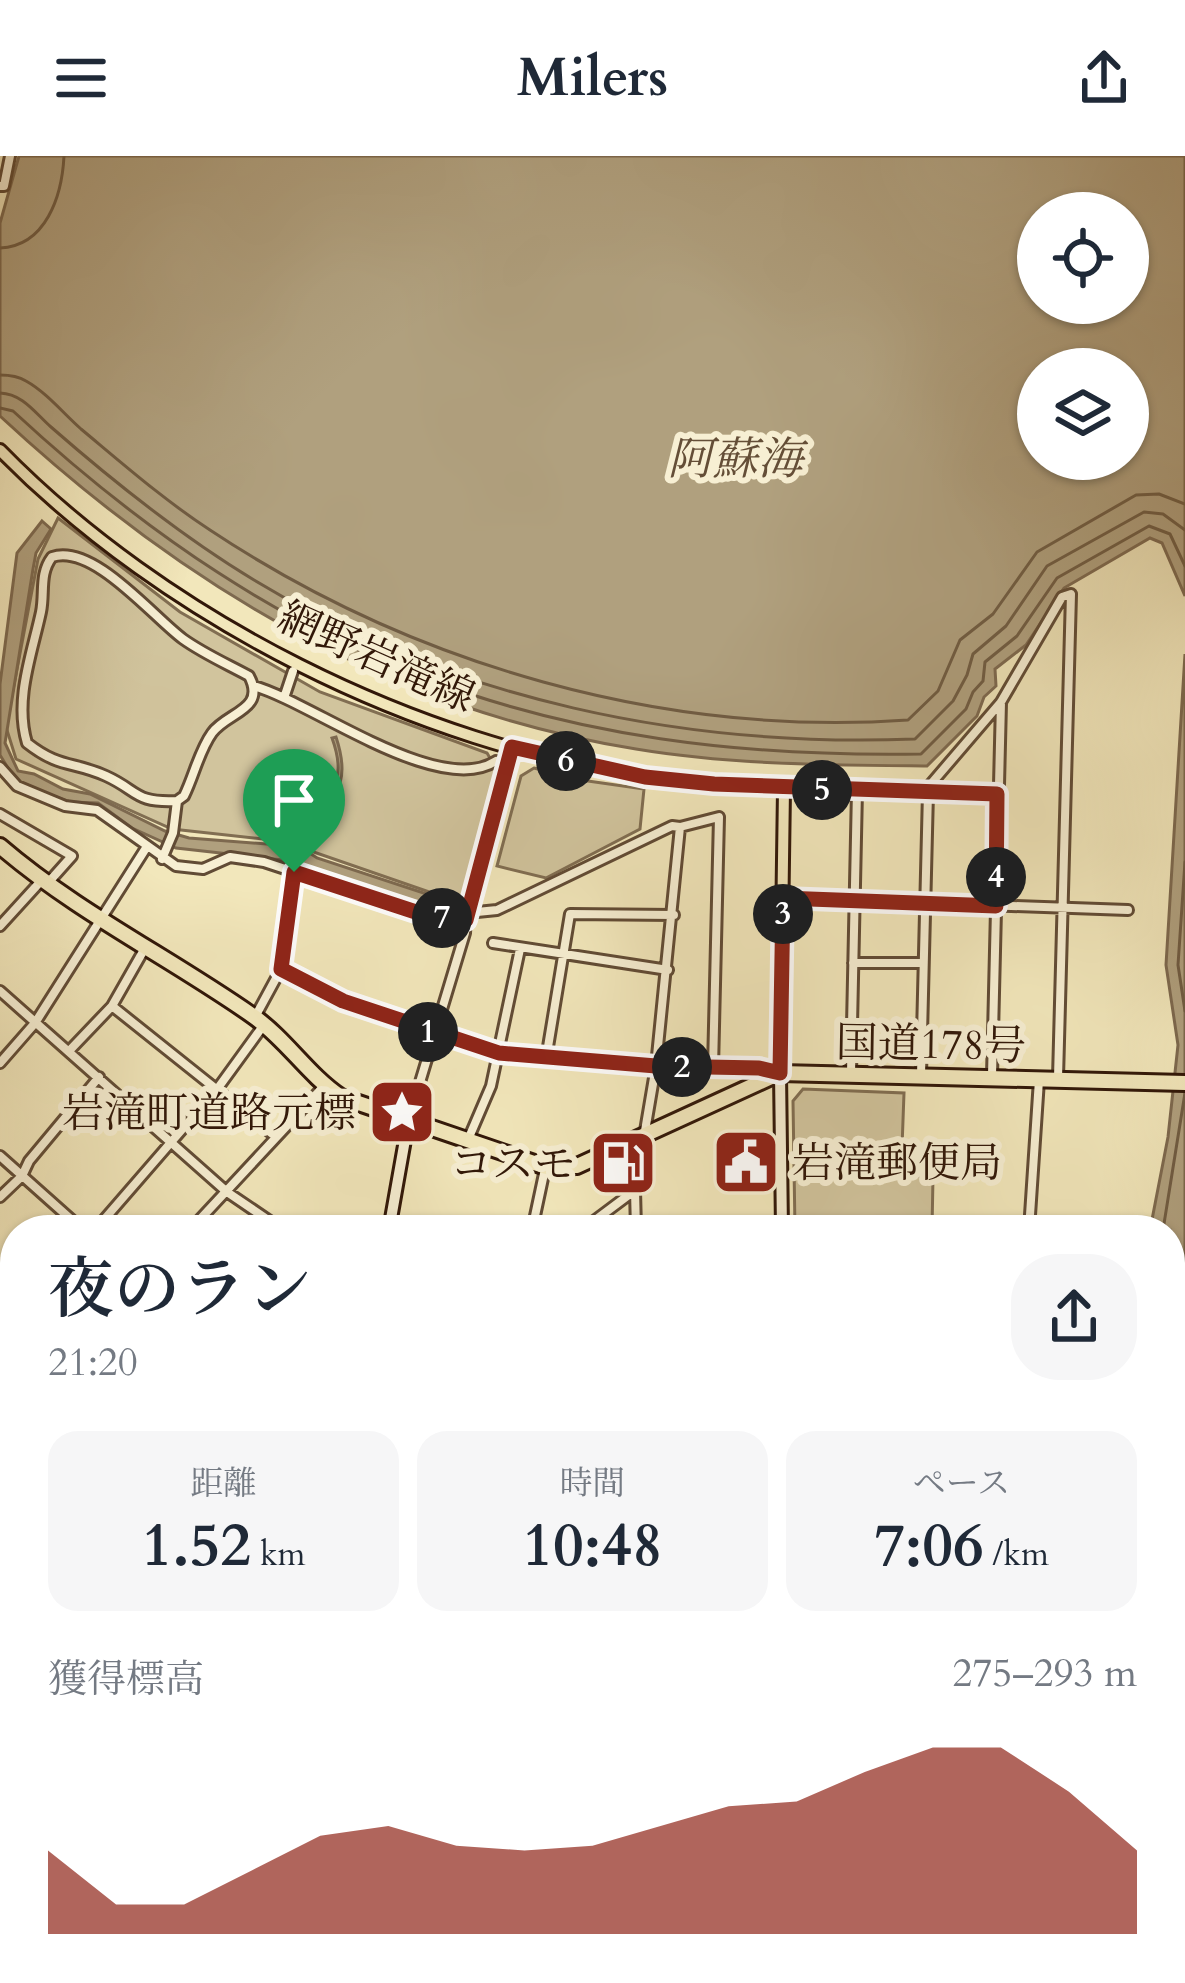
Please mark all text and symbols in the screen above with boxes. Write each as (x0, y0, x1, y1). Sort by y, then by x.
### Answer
text: Milers (517, 42, 668, 115)
icon: menu (48, 45, 114, 111)
icon: share (1071, 45, 1137, 111)
map controls (1017, 192, 1149, 480)
button: locate (1017, 192, 1149, 324)
button: layers (1017, 348, 1149, 480)
water label: 阿蘇海 (667, 429, 808, 490)
street label: 網野岩滝線 (269, 589, 484, 726)
pin: 6 (536, 731, 596, 791)
text: 6 (558, 738, 574, 783)
pin (243, 749, 345, 872)
pin: 5 (792, 760, 852, 820)
icon: arrive (261, 767, 327, 833)
text: 5 (814, 767, 830, 812)
pin: 4 (966, 847, 1026, 907)
text: 4 (988, 854, 1004, 899)
pin: 3 (753, 884, 813, 944)
pin: 7 (412, 888, 472, 948)
text: 3 (775, 891, 791, 936)
text: 7 (434, 895, 450, 940)
pin: 1 (398, 1002, 458, 1062)
text: 1 (420, 1009, 436, 1054)
street label: 国道178号 (835, 1014, 1027, 1075)
pin: 2 (652, 1037, 712, 1097)
text: 2 (674, 1044, 690, 1089)
place icon: 岩滝町道路元標 (367, 1077, 437, 1147)
place label: 岩滝町道路元標 (62, 1085, 356, 1142)
public building icon: 岩滝郵便局 (711, 1127, 781, 1197)
fuel station icon: コスモ (588, 1128, 658, 1198)
place label: 岩滝郵便局 (792, 1135, 1002, 1192)
place label: コスモ (450, 1136, 576, 1193)
text: 夜のラン (48, 1246, 312, 1335)
button: share (1011, 1254, 1137, 1380)
text: 21:20 (48, 1336, 138, 1389)
text: 距離 (191, 1461, 257, 1506)
text: 時間 (560, 1461, 626, 1506)
text: ペース (913, 1461, 1010, 1506)
text: 1.52 (141, 1506, 251, 1587)
text: 10:48 (522, 1506, 663, 1587)
text: 7:06 (874, 1506, 984, 1587)
text: km (251, 1532, 306, 1577)
text: /km (984, 1532, 1049, 1577)
text: 275–293 m (952, 1647, 1137, 1700)
text: 獲得標高 (48, 1653, 204, 1706)

